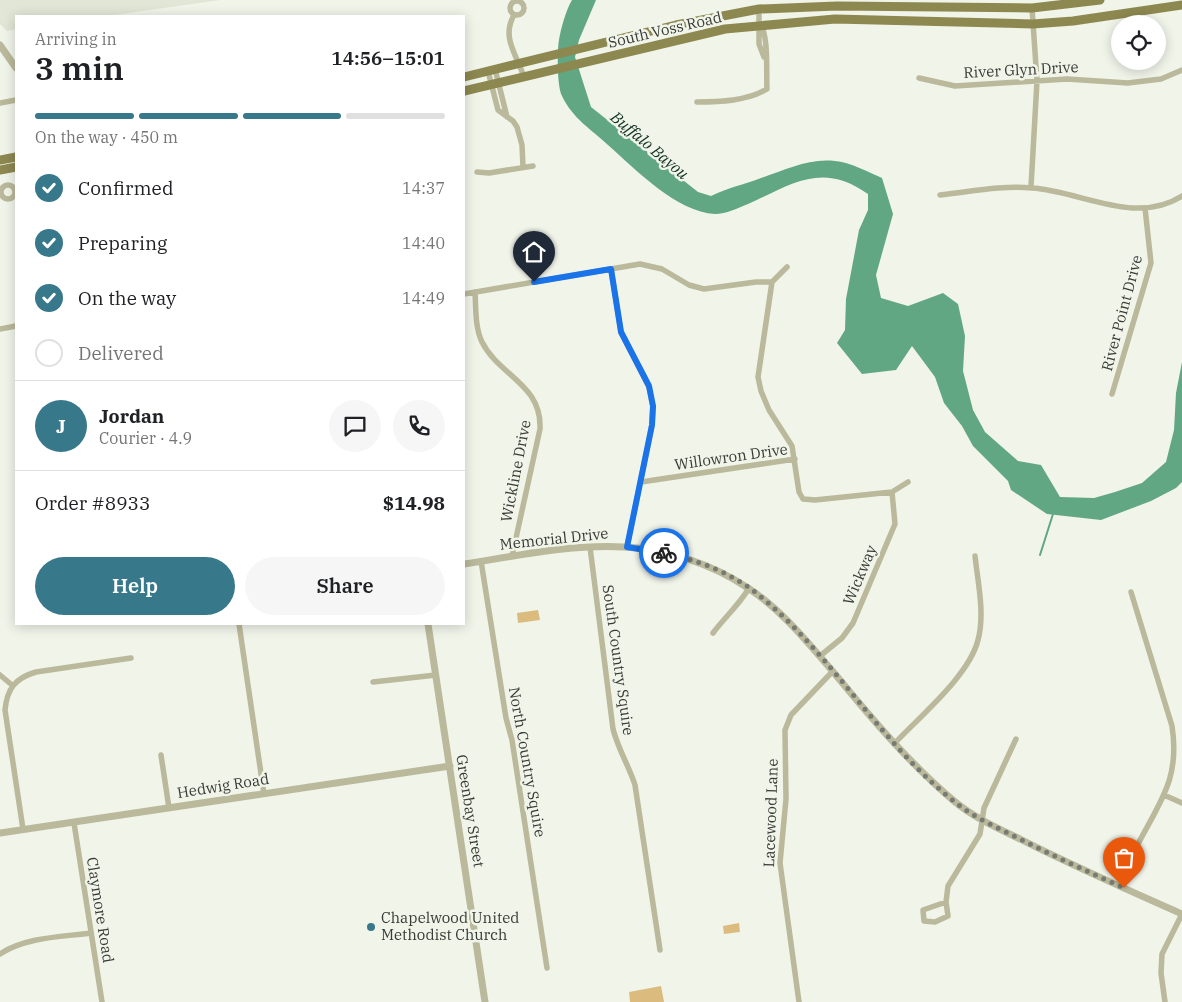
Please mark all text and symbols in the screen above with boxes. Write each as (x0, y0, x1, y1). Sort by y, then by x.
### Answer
street label: South Voss Road (606, 7, 724, 52)
map controls (1111, 15, 1166, 70)
button: locate (1111, 15, 1166, 70)
text: Arriving in (35, 29, 117, 49)
text: 14:56–15:01 (331, 46, 445, 70)
text: 3 min (35, 47, 124, 89)
street label: River Glyn Drive (963, 57, 1079, 82)
water label: Buffalo Bayou (606, 106, 693, 183)
text: On the way · 450 m (35, 127, 178, 147)
icon: check (35, 174, 63, 202)
text: Confirmed (78, 176, 173, 200)
text: 14:37 (402, 178, 445, 198)
icon: check (35, 229, 63, 257)
text: Preparing (78, 231, 167, 255)
pin (513, 231, 555, 282)
text: 14:40 (402, 233, 445, 253)
icon: home (520, 238, 548, 266)
street label: River Point Drive (1097, 253, 1146, 373)
icon: check (35, 284, 63, 312)
text: On the way (78, 286, 176, 310)
text: 14:49 (402, 288, 445, 308)
text: Delivered (78, 341, 164, 365)
button: chat (329, 400, 381, 452)
button: phone (393, 400, 445, 452)
text: Jordan (99, 404, 164, 428)
text: J (56, 414, 66, 438)
street label: Wickline Drive (496, 418, 535, 524)
text: Courier · 4.9 (99, 428, 192, 448)
street label: Willowron Drive (673, 439, 789, 474)
text: Order #8933 (35, 491, 150, 515)
text: $14.98 (383, 491, 445, 515)
street label: Memorial Drive (499, 523, 609, 554)
courier (639, 528, 689, 578)
icon: bike (650, 539, 678, 567)
street label: Wickway (838, 542, 881, 608)
button: Help (35, 557, 235, 615)
button: Share (245, 557, 445, 615)
street label: South Country Squire (599, 583, 638, 737)
street label: North Country Squire (505, 685, 550, 839)
street label: Greenbay Street (452, 753, 489, 869)
street label: Lacewood Lane (759, 758, 782, 868)
street label: Hedwig Road (176, 769, 270, 802)
pin (1103, 837, 1145, 888)
icon: bag (1110, 844, 1138, 872)
street label: Claymore Road (83, 856, 118, 964)
place label: Chapelwood United Methodist Church (381, 908, 519, 944)
marker: Chapelwood United Methodist Church (365, 921, 377, 933)

